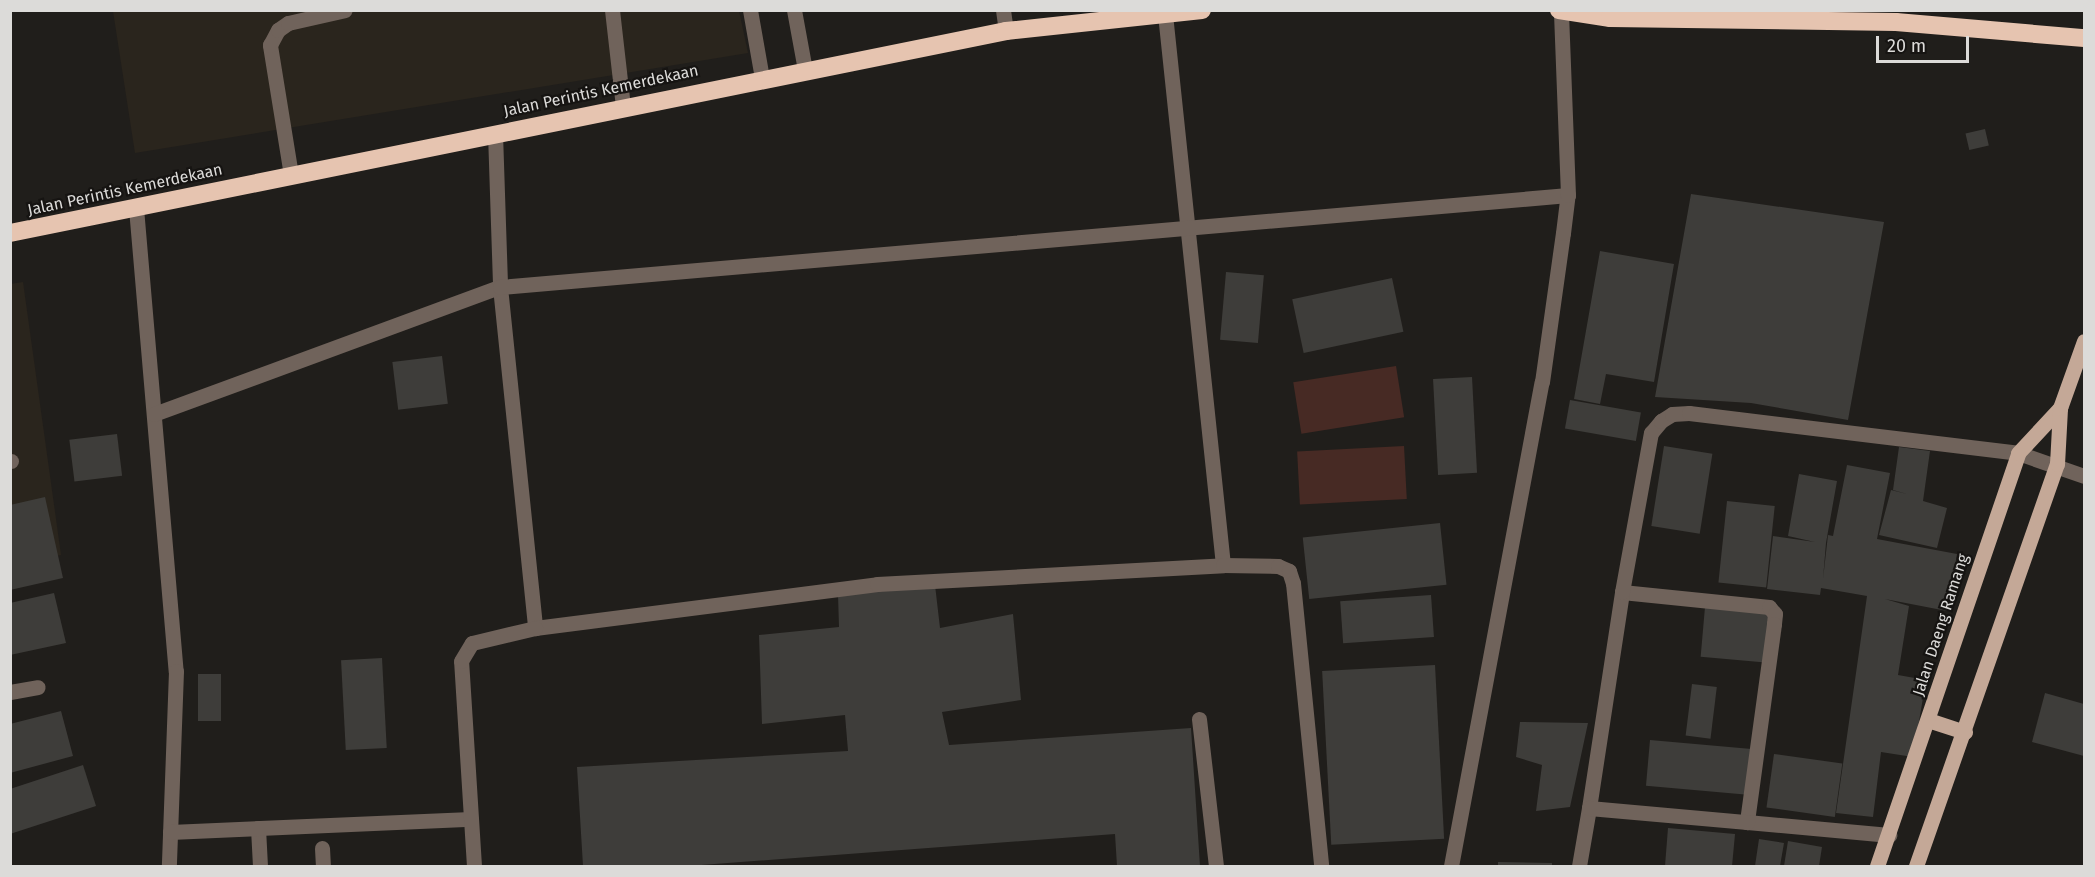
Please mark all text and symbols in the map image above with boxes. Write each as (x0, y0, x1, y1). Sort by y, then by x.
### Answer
scale bar (1879, 24, 1972, 62)
text: 20 m (1887, 35, 1926, 57)
street label: Jalan Perintis Kemerdekaan (502, 61, 700, 121)
street label: Jalan Perintis Kemerdekaan (26, 160, 224, 220)
street label: Jalan Daeng Ramang (1909, 552, 1973, 698)

